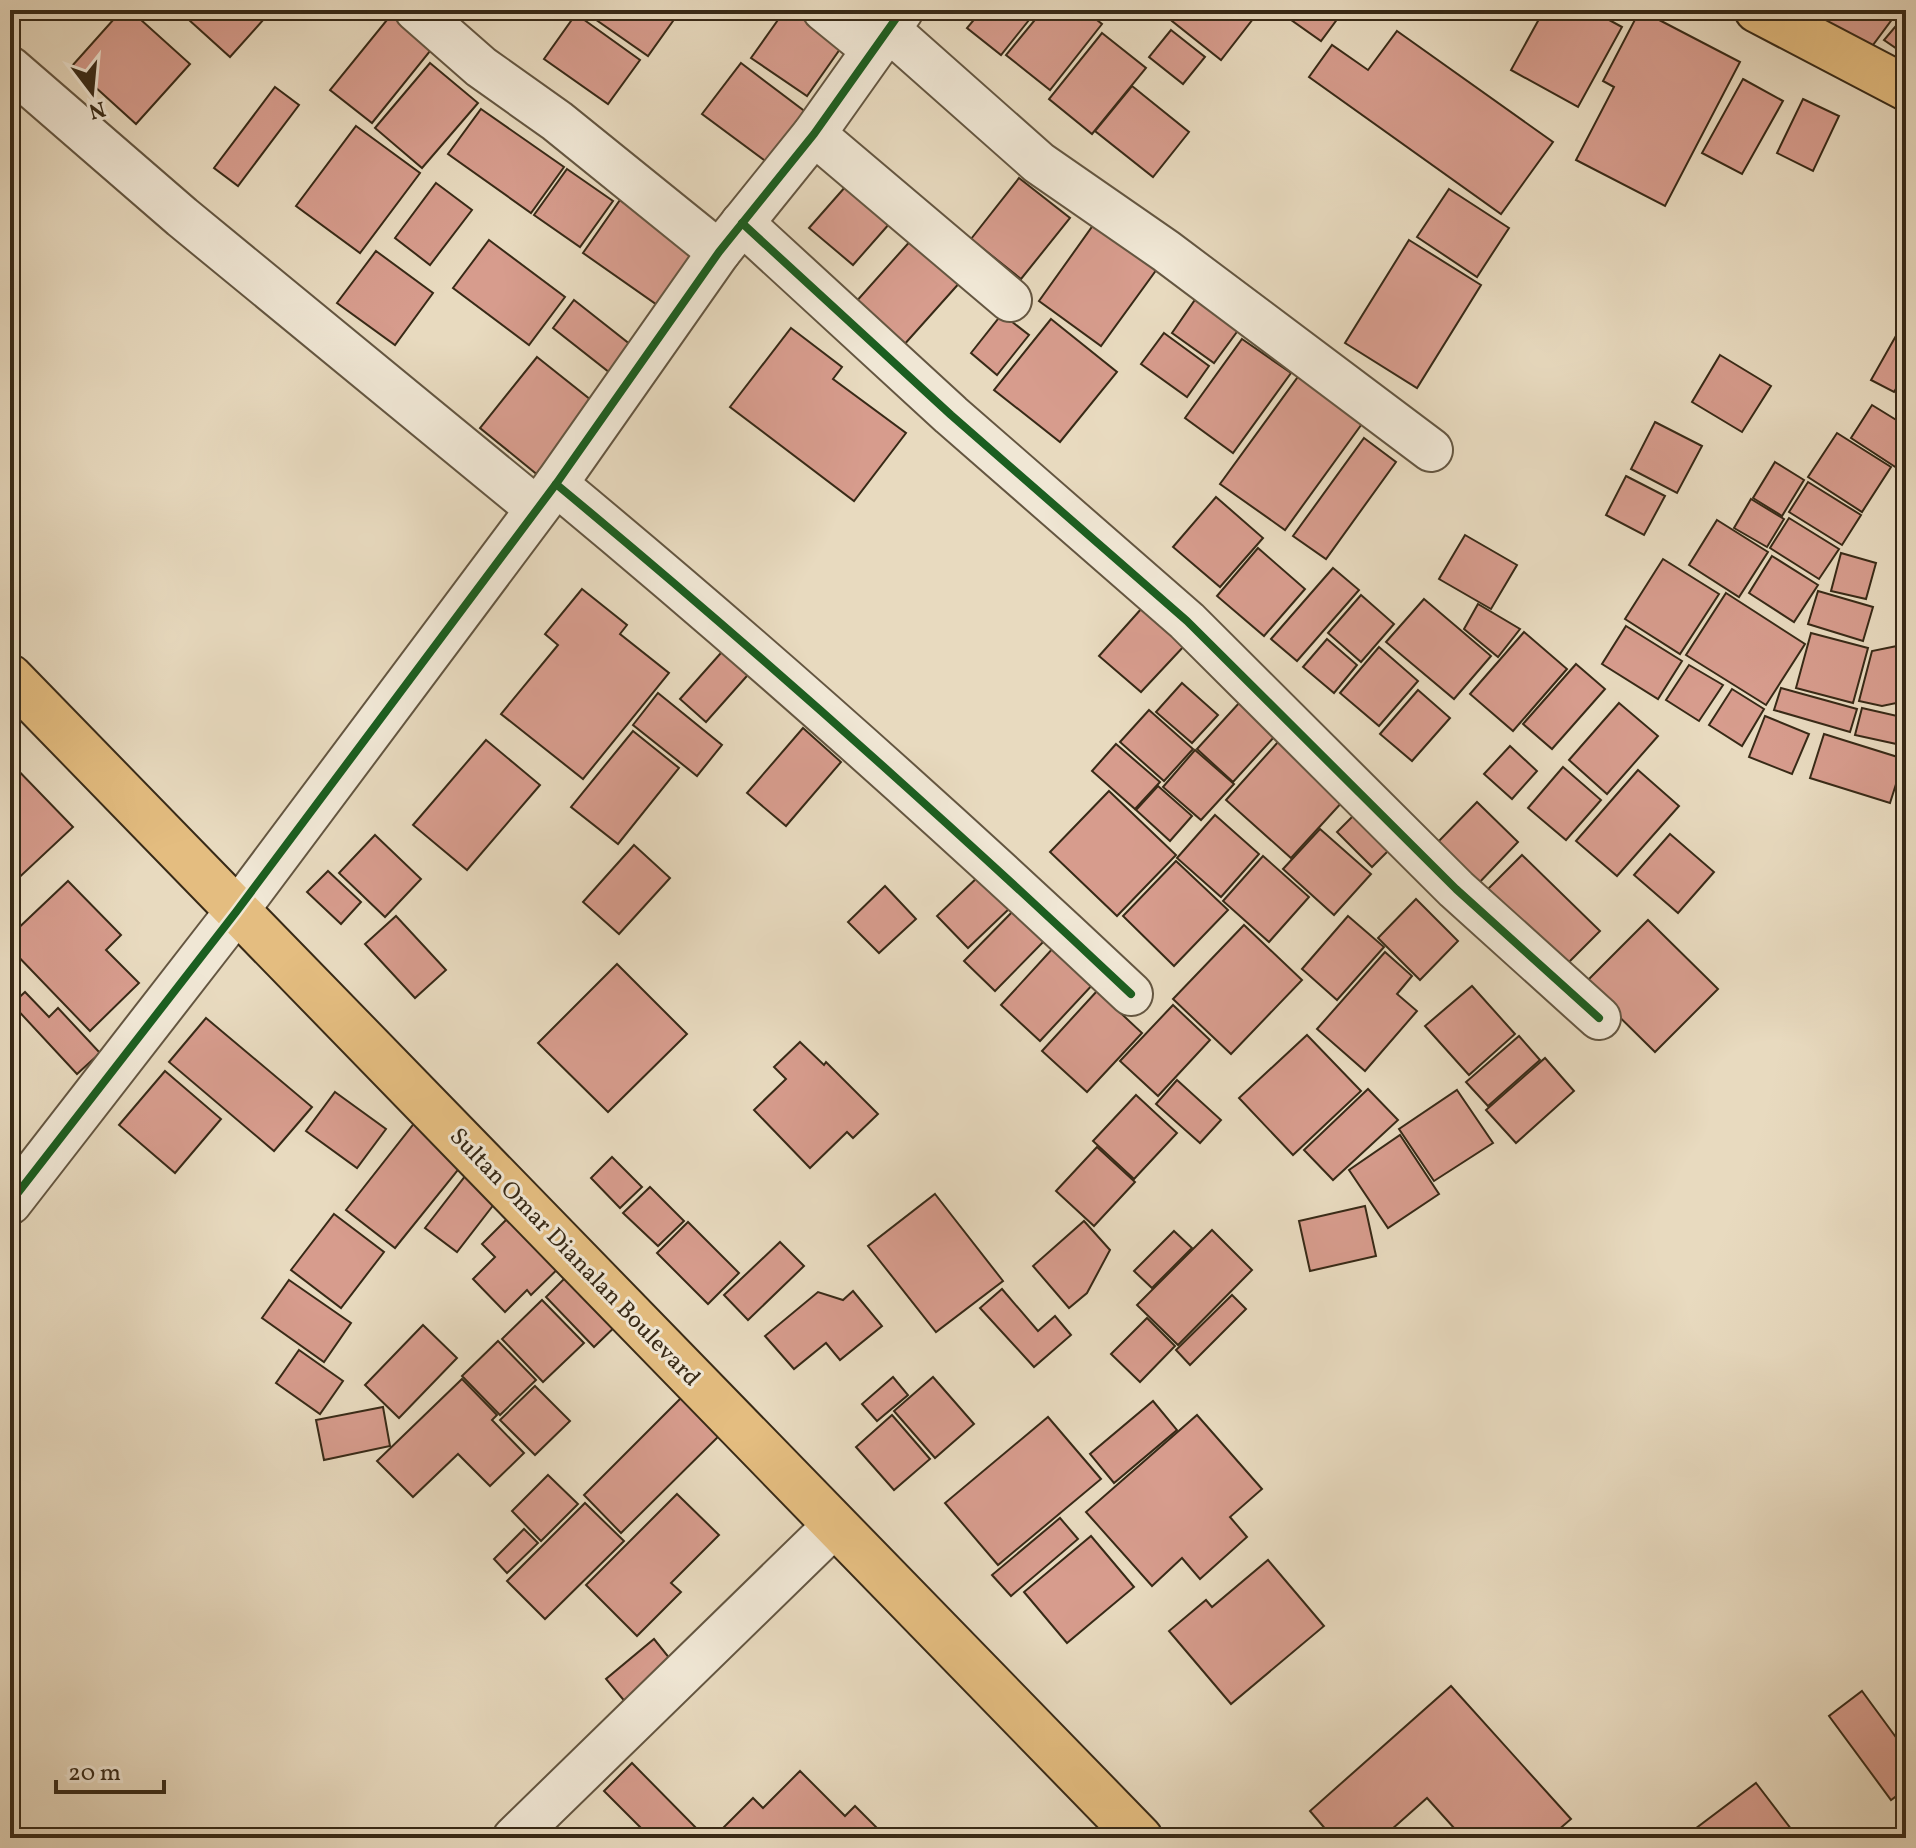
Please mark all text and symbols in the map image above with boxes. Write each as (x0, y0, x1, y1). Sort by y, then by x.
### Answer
north arrow (52, 52, 132, 132)
text: N (85, 92, 109, 126)
street label: Sultan Omar Dianalan Boulevard (441, 1121, 707, 1395)
scale bar (56, 1744, 164, 1794)
text: 20 m (68, 1757, 121, 1791)

